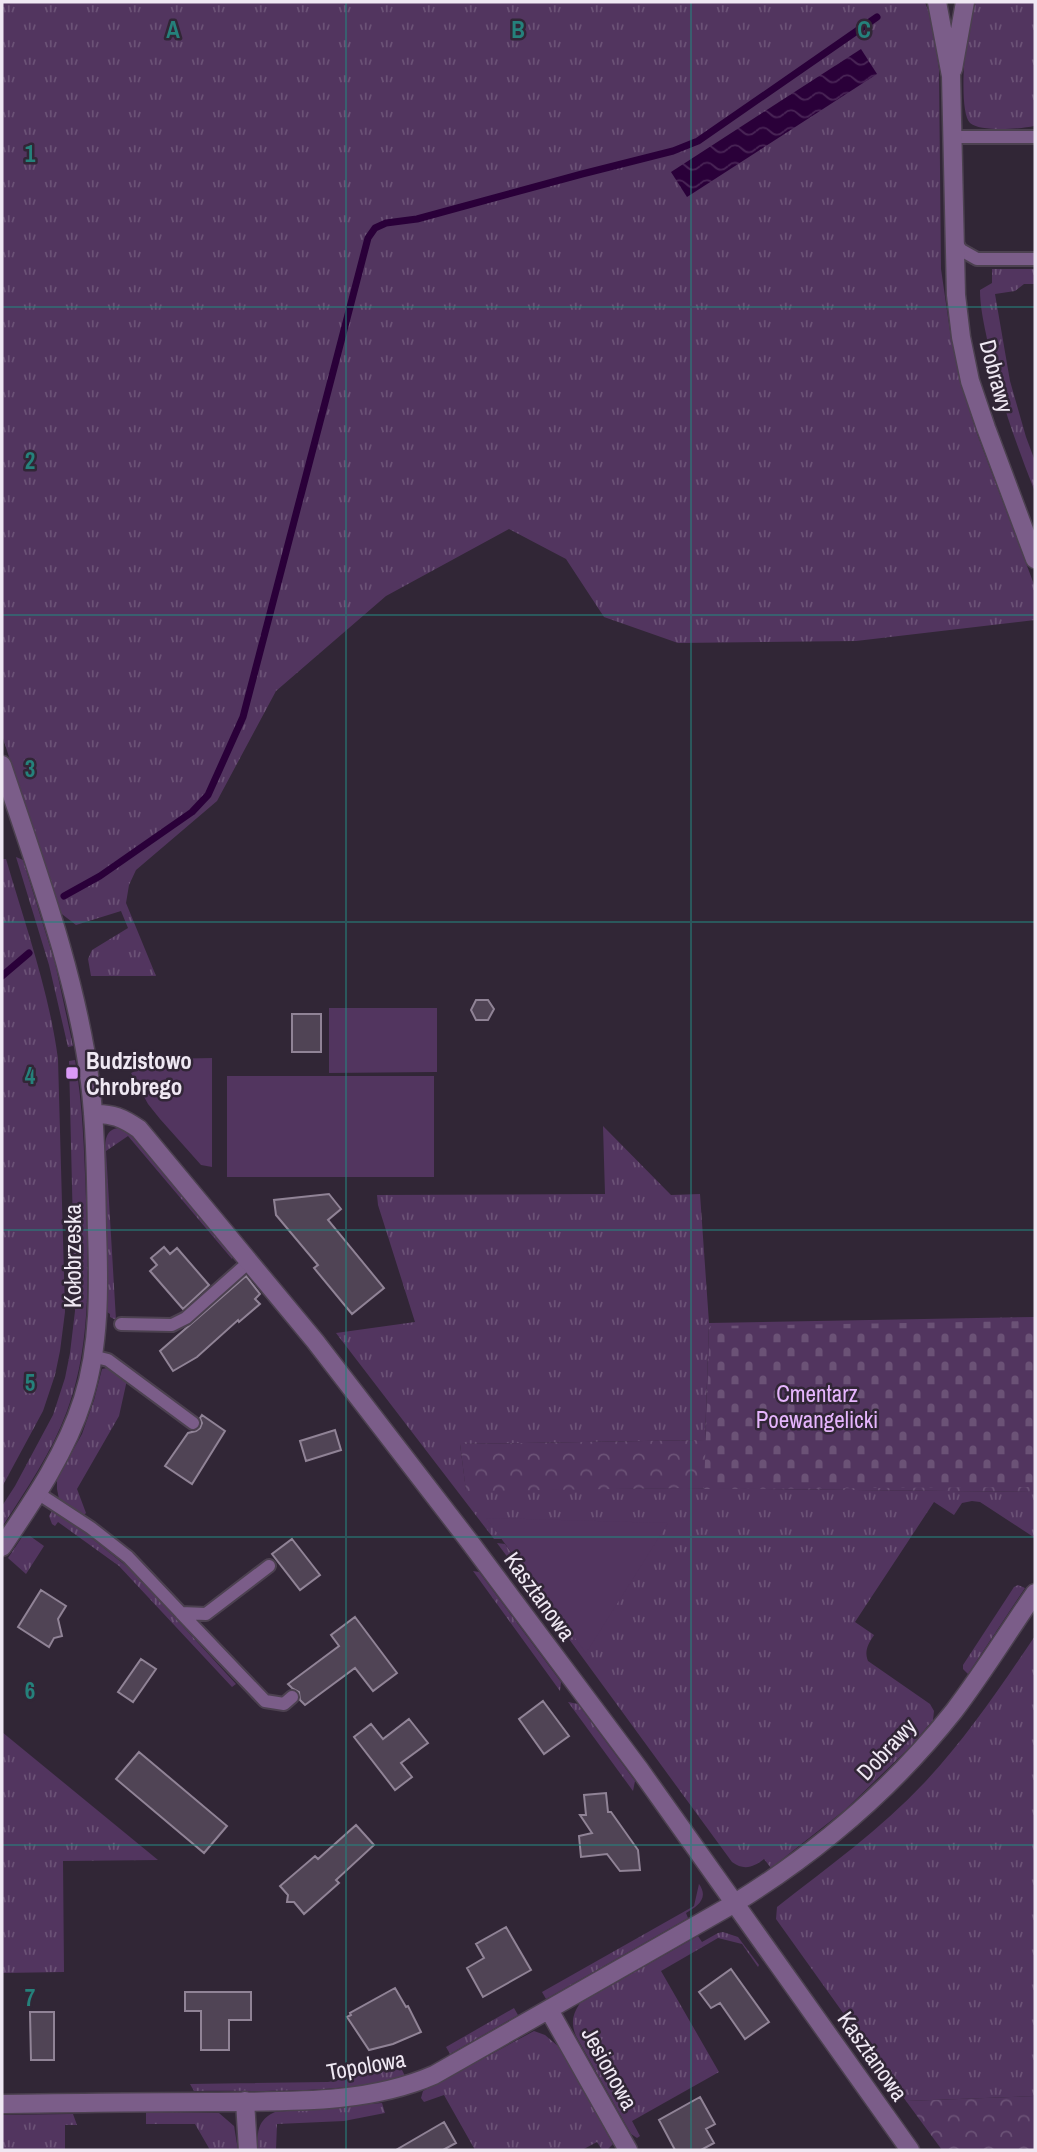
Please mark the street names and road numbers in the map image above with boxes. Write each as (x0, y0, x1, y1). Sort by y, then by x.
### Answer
street label: Dobrawy (972, 336, 1022, 416)
street label: Kołobrzeska (57, 1204, 88, 1308)
street label: Kasztanowa (497, 1545, 583, 1647)
street label: Dobrawy (849, 1711, 923, 1787)
street label: Kasztanowa (831, 2005, 915, 2107)
street label: Jesionowa (575, 2021, 646, 2115)
street label: Topolowa (324, 2043, 408, 2087)

